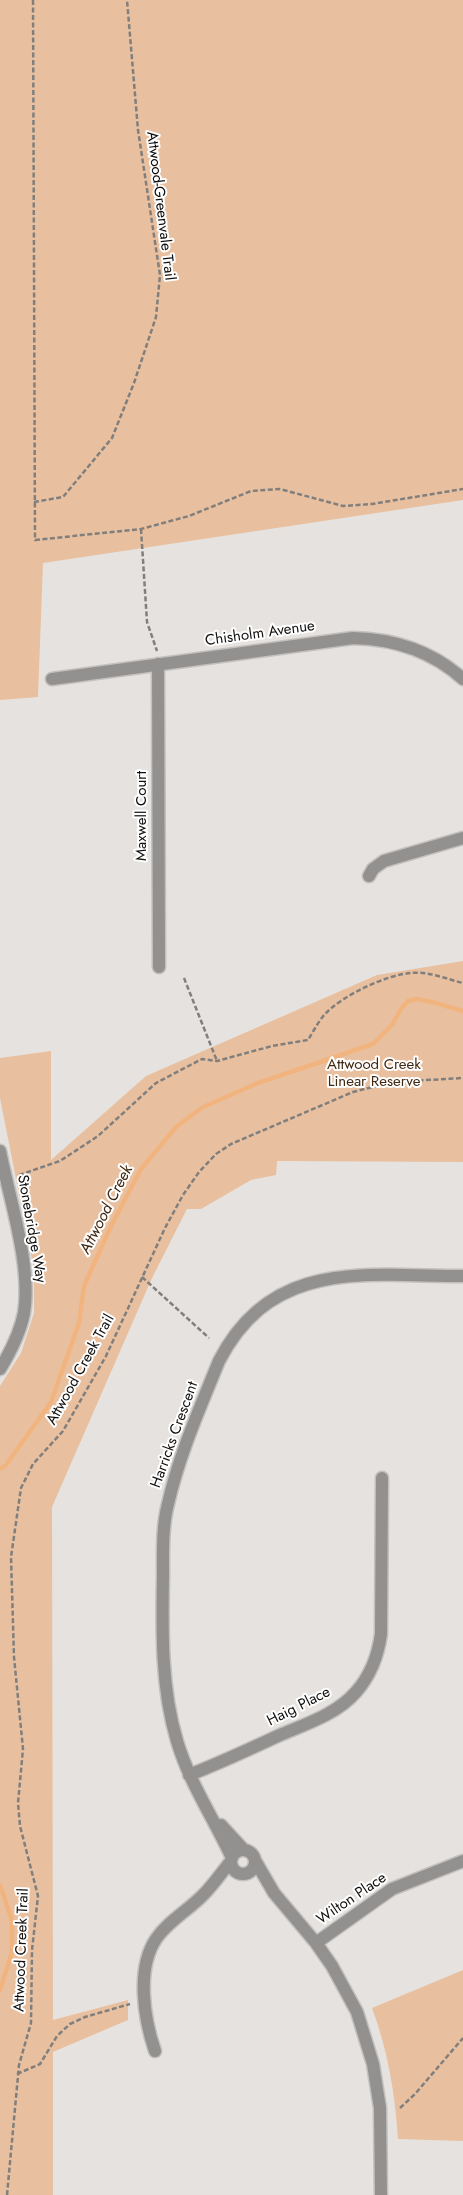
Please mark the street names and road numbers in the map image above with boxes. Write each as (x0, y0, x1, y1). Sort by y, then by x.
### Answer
street label: Attwood-Greenvale Trail (142, 130, 178, 282)
street label: Chisholm Avenue (204, 617, 316, 651)
street label: Maxwell Court (133, 771, 151, 861)
street label: Stonebridge Way (13, 1173, 49, 1285)
street label: Attwood Creek Trail (43, 1312, 119, 1428)
street label: Harricks Crescent (147, 1379, 203, 1491)
street label: Haig Place (264, 1683, 334, 1731)
street label: Wilton Place (314, 1869, 390, 1929)
street label: Attwood Creek Trail (11, 1888, 33, 2012)

